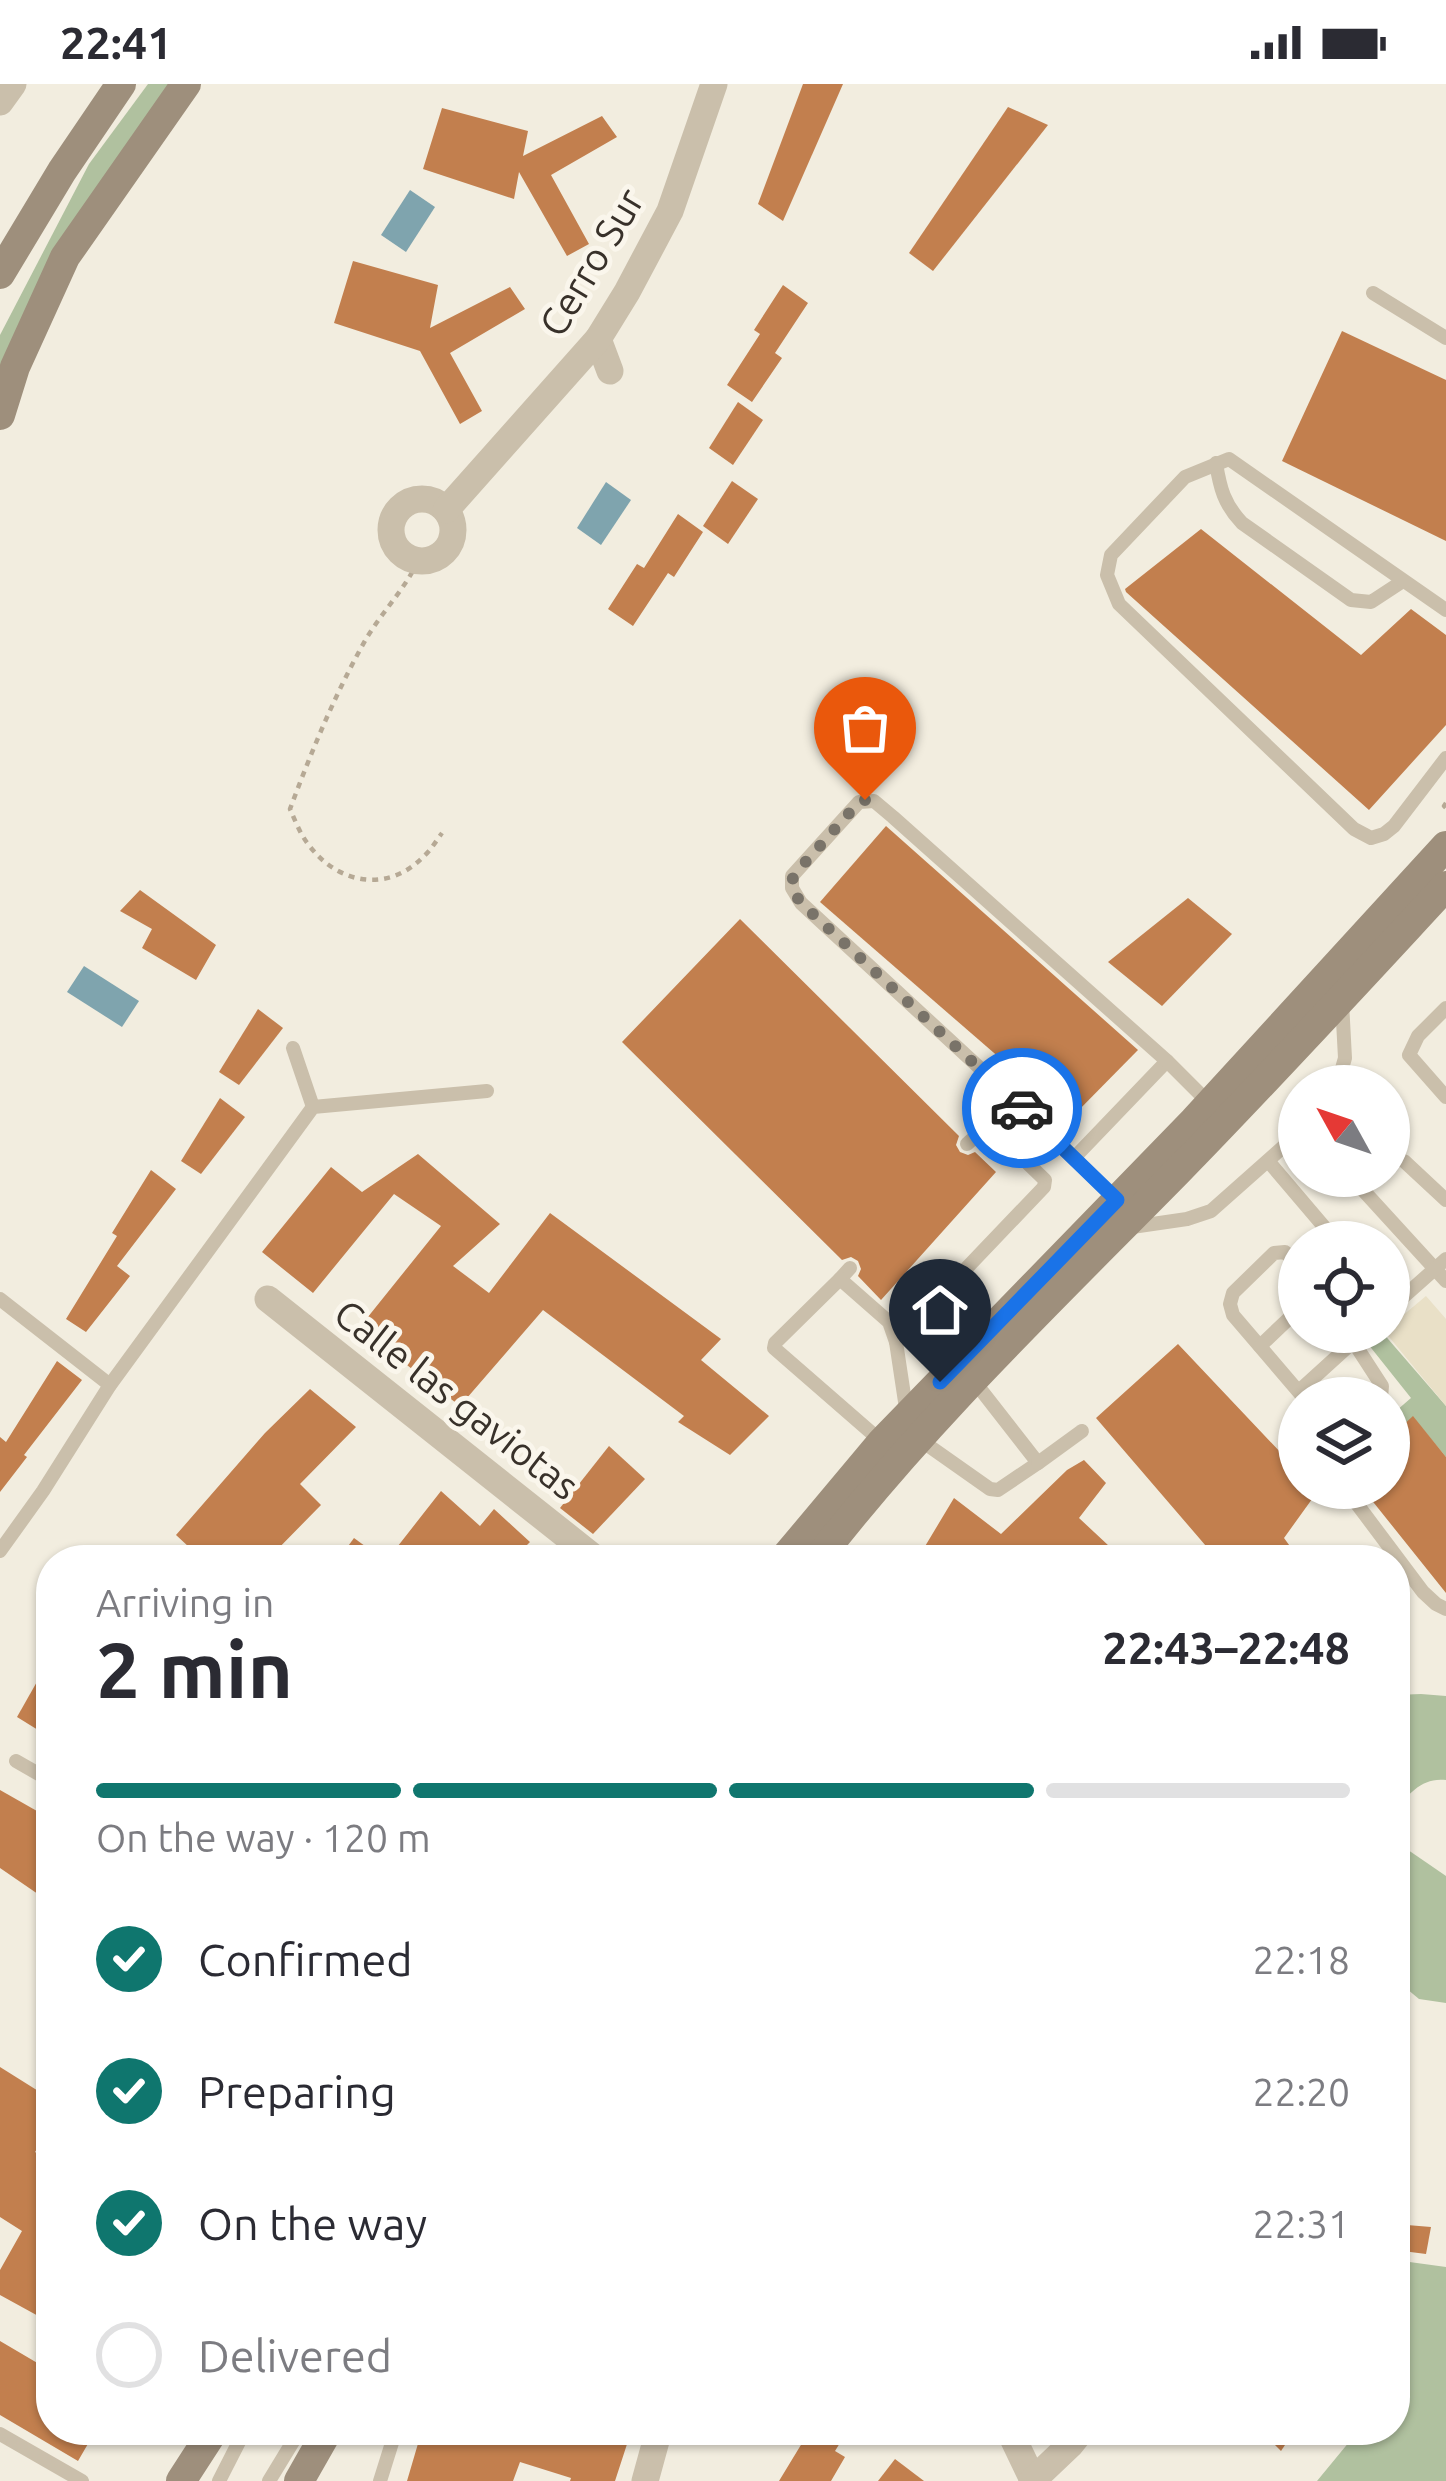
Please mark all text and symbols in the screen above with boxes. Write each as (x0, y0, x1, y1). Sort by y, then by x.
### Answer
text: 22:41 (60, 17, 173, 68)
street label: Cerro Sur (530, 180, 652, 343)
pin (814, 677, 916, 800)
icon: bag (832, 695, 898, 761)
courier (962, 1048, 1082, 1168)
north arrow (1278, 1065, 1410, 1197)
map controls (1278, 1065, 1410, 1509)
icon: car (989, 1075, 1055, 1141)
button: locate (1278, 1221, 1410, 1353)
pin (889, 1259, 991, 1382)
icon: home (907, 1277, 973, 1343)
street label: Calle las gaviotas (327, 1291, 587, 1507)
button: layers (1278, 1377, 1410, 1509)
text: Arriving in (96, 1581, 274, 1624)
text: 22:43–22:48 (1102, 1622, 1350, 1673)
text: 2 min (96, 1625, 293, 1713)
text: On the way · 120 m (96, 1816, 431, 1859)
icon: check (96, 1926, 162, 1992)
text: Confirmed (198, 1934, 413, 1985)
text: 22:18 (1252, 1938, 1350, 1981)
icon: check (96, 2058, 162, 2124)
text: Preparing (198, 2066, 396, 2117)
text: 22:20 (1252, 2070, 1350, 2113)
icon: check (96, 2190, 162, 2256)
text: On the way (198, 2198, 427, 2249)
text: 22:31 (1252, 2202, 1350, 2245)
text: Delivered (198, 2330, 392, 2381)

